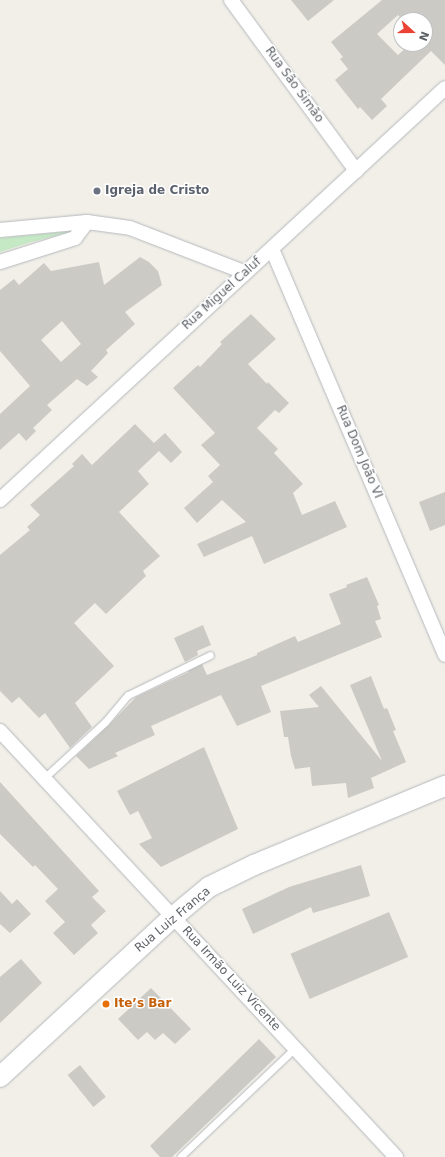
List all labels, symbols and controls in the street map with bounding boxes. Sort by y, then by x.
north arrow [393,12,433,52]
text: N [416,29,431,43]
street label: Rua São Simão [262,44,326,126]
place label: Igreja de Cristo [105,184,209,198]
marker: Igreja de Cristo [92,186,102,196]
street label: Rua Miguel Caluf [180,255,264,333]
street label: Rua Dom João VI [333,403,385,501]
street label: Rua Luiz França [132,884,214,956]
street label: Rua Irmão Luiz Vicente [179,924,283,1034]
place label: Ite’s Bar [114,997,171,1011]
marker: Ite’s Bar [101,999,111,1009]

